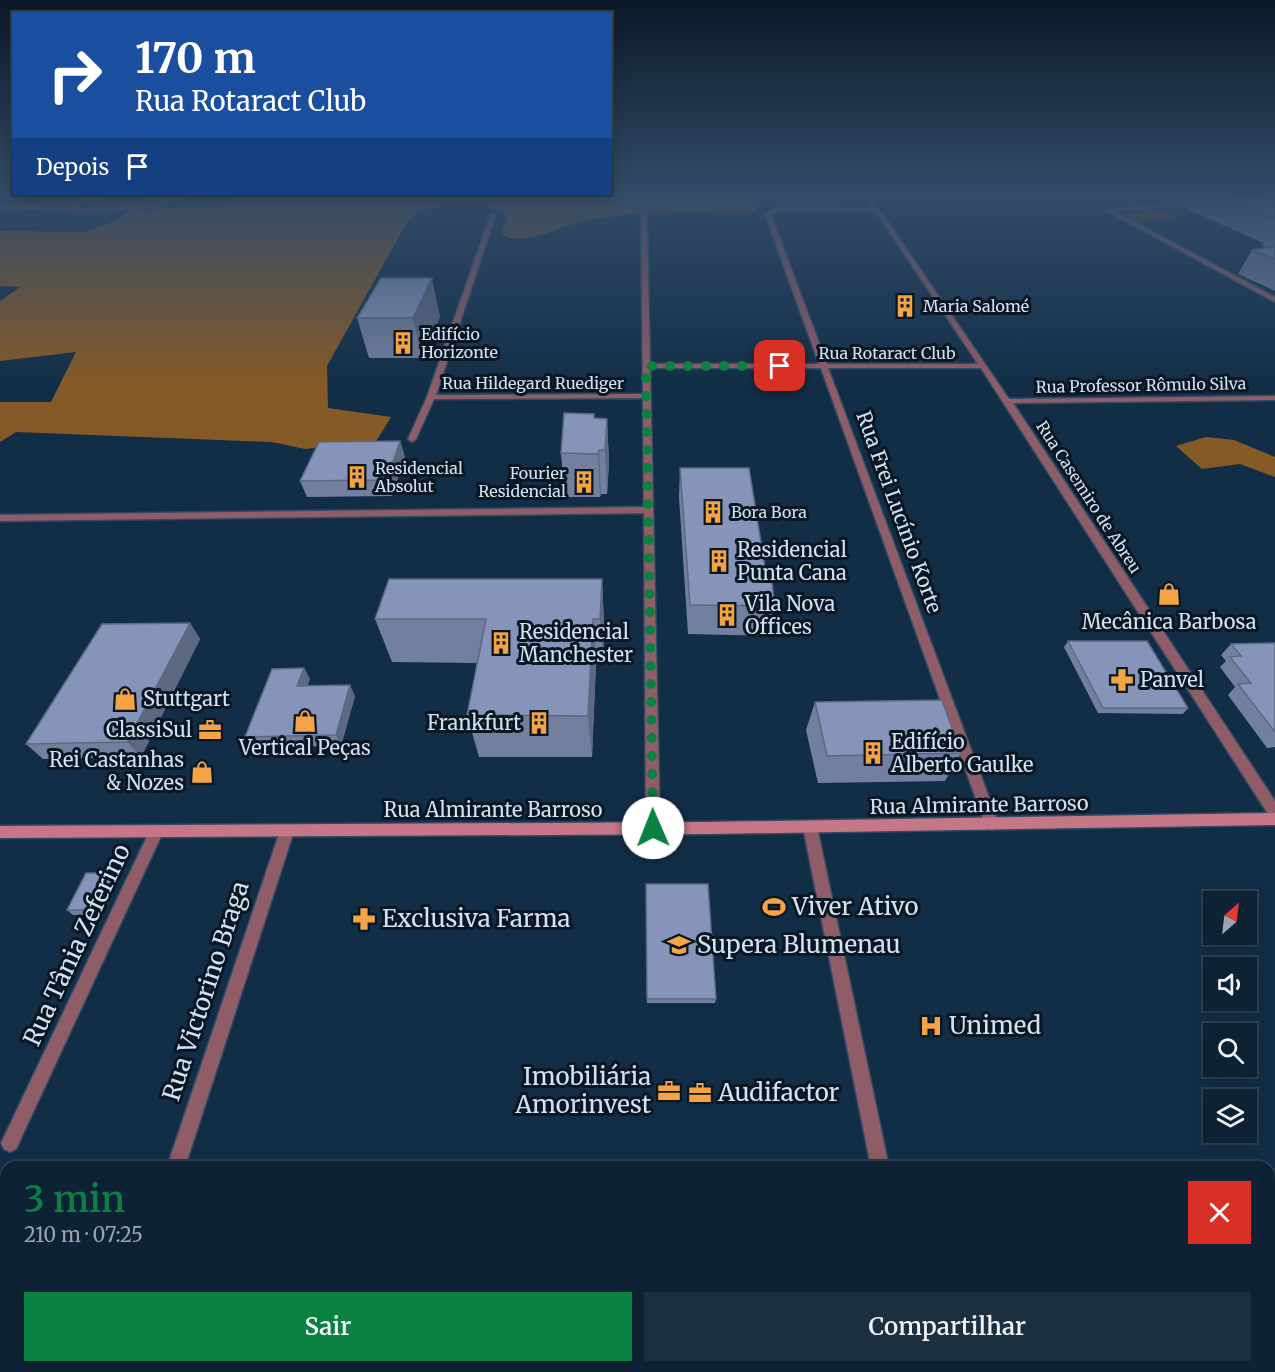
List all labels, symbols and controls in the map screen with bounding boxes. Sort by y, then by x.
text: 170 m [135,32,256,84]
icon: right [36,36,114,114]
text: Rua Rotaract Club [135,84,366,118]
icon: arrive [121,150,154,183]
text: Depois [36,153,109,181]
building icon: Maria Salomé [892,293,918,319]
place label: Maria Salomé [923,296,1029,316]
place label: Edifício Horizonte [421,324,498,362]
building icon: Edifício Horizonte [390,330,416,356]
pin [754,340,805,391]
street label: Rua Rotaract Club [819,343,956,363]
icon: arrive [763,349,796,382]
street label: Rua Hildegard Ruediger [442,373,624,393]
street label: Rua Professor Rômulo Silva [1036,373,1247,397]
street label: Rua Frei Lucínio Korte [851,407,948,616]
street label: Rua Casemiro de Abreu [1032,417,1146,577]
place label: Residencial Absolut [374,458,463,496]
place label: Fourier Residencial [478,463,566,501]
building icon: Residencial Absolut [344,464,370,490]
building icon: Fourier Residencial [571,469,597,495]
building icon: Bora Bora [700,499,726,525]
place label: Bora Bora [731,502,807,522]
place label: Residencial Punta Cana [737,537,847,585]
building icon: Residencial Punta Cana [706,548,732,574]
shop icon: Mecânica Barbosa [1156,581,1182,607]
place label: Vila Nova Offices [744,591,835,639]
building icon: Vila Nova Offices [714,602,740,628]
place label: Mecânica Barbosa [1082,609,1257,634]
place label: Residencial Manchester [519,619,633,667]
building icon: Residencial Manchester [488,630,514,656]
pharmacy icon: Panvel [1109,667,1135,693]
place label: Panvel [1140,667,1204,692]
shop icon: Stuttgart [112,686,138,712]
place label: Stuttgart [143,686,230,711]
shop icon: Vertical Peças [292,708,318,734]
place label: Frankfurt [427,710,521,735]
building icon: Frankfurt [526,710,552,736]
place label: ClassiSul [106,717,192,742]
office icon: ClassiSul [197,717,223,743]
place label: Edifício Alberto Gaulke [890,729,1033,777]
place label: Vertical Peças [238,735,371,760]
building icon: Edifício Alberto Gaulke [860,740,886,766]
place label: Rei Castanhas & Nozes [49,747,184,795]
shop icon: Rei Castanhas & Nozes [189,759,215,785]
street label: Rua Almirante Barroso [869,790,1089,819]
position arrow [621,796,685,860]
street label: Rua Almirante Barroso [384,797,603,822]
street label: Rua Tânia Zeferino [16,839,137,1051]
street label: Rua Victorino Braga [155,877,256,1105]
place label: Viver Ativo [791,891,918,922]
north arrow [1203,891,1257,945]
map controls [1203,891,1257,1143]
sports icon: Viver Ativo [761,894,787,920]
place label: Exclusiva Farma [382,903,571,934]
pharmacy icon: Exclusiva Farma [351,906,377,932]
place label: Supera Blumenau [697,929,901,960]
school or university icon: Supera Blumenau [666,932,692,958]
button: sound [1203,957,1257,1011]
place label: Unimed [949,1010,1041,1041]
hospital icon: Unimed [918,1013,944,1039]
button: search [1203,1023,1257,1077]
place label: Imobiliária Amorinvest [514,1061,652,1120]
place label: Audifactor [717,1077,840,1108]
office icon: Imobiliária Amorinvest [656,1078,682,1104]
office icon: Audifactor [687,1080,713,1106]
button: layers [1203,1089,1257,1143]
text: 3 min [24,1177,125,1222]
button: close [1188,1181,1251,1244]
text: 210 m · 07:25 [24,1222,143,1247]
button: Sair [24,1292,632,1361]
button: Compartilhar [644,1292,1251,1361]

